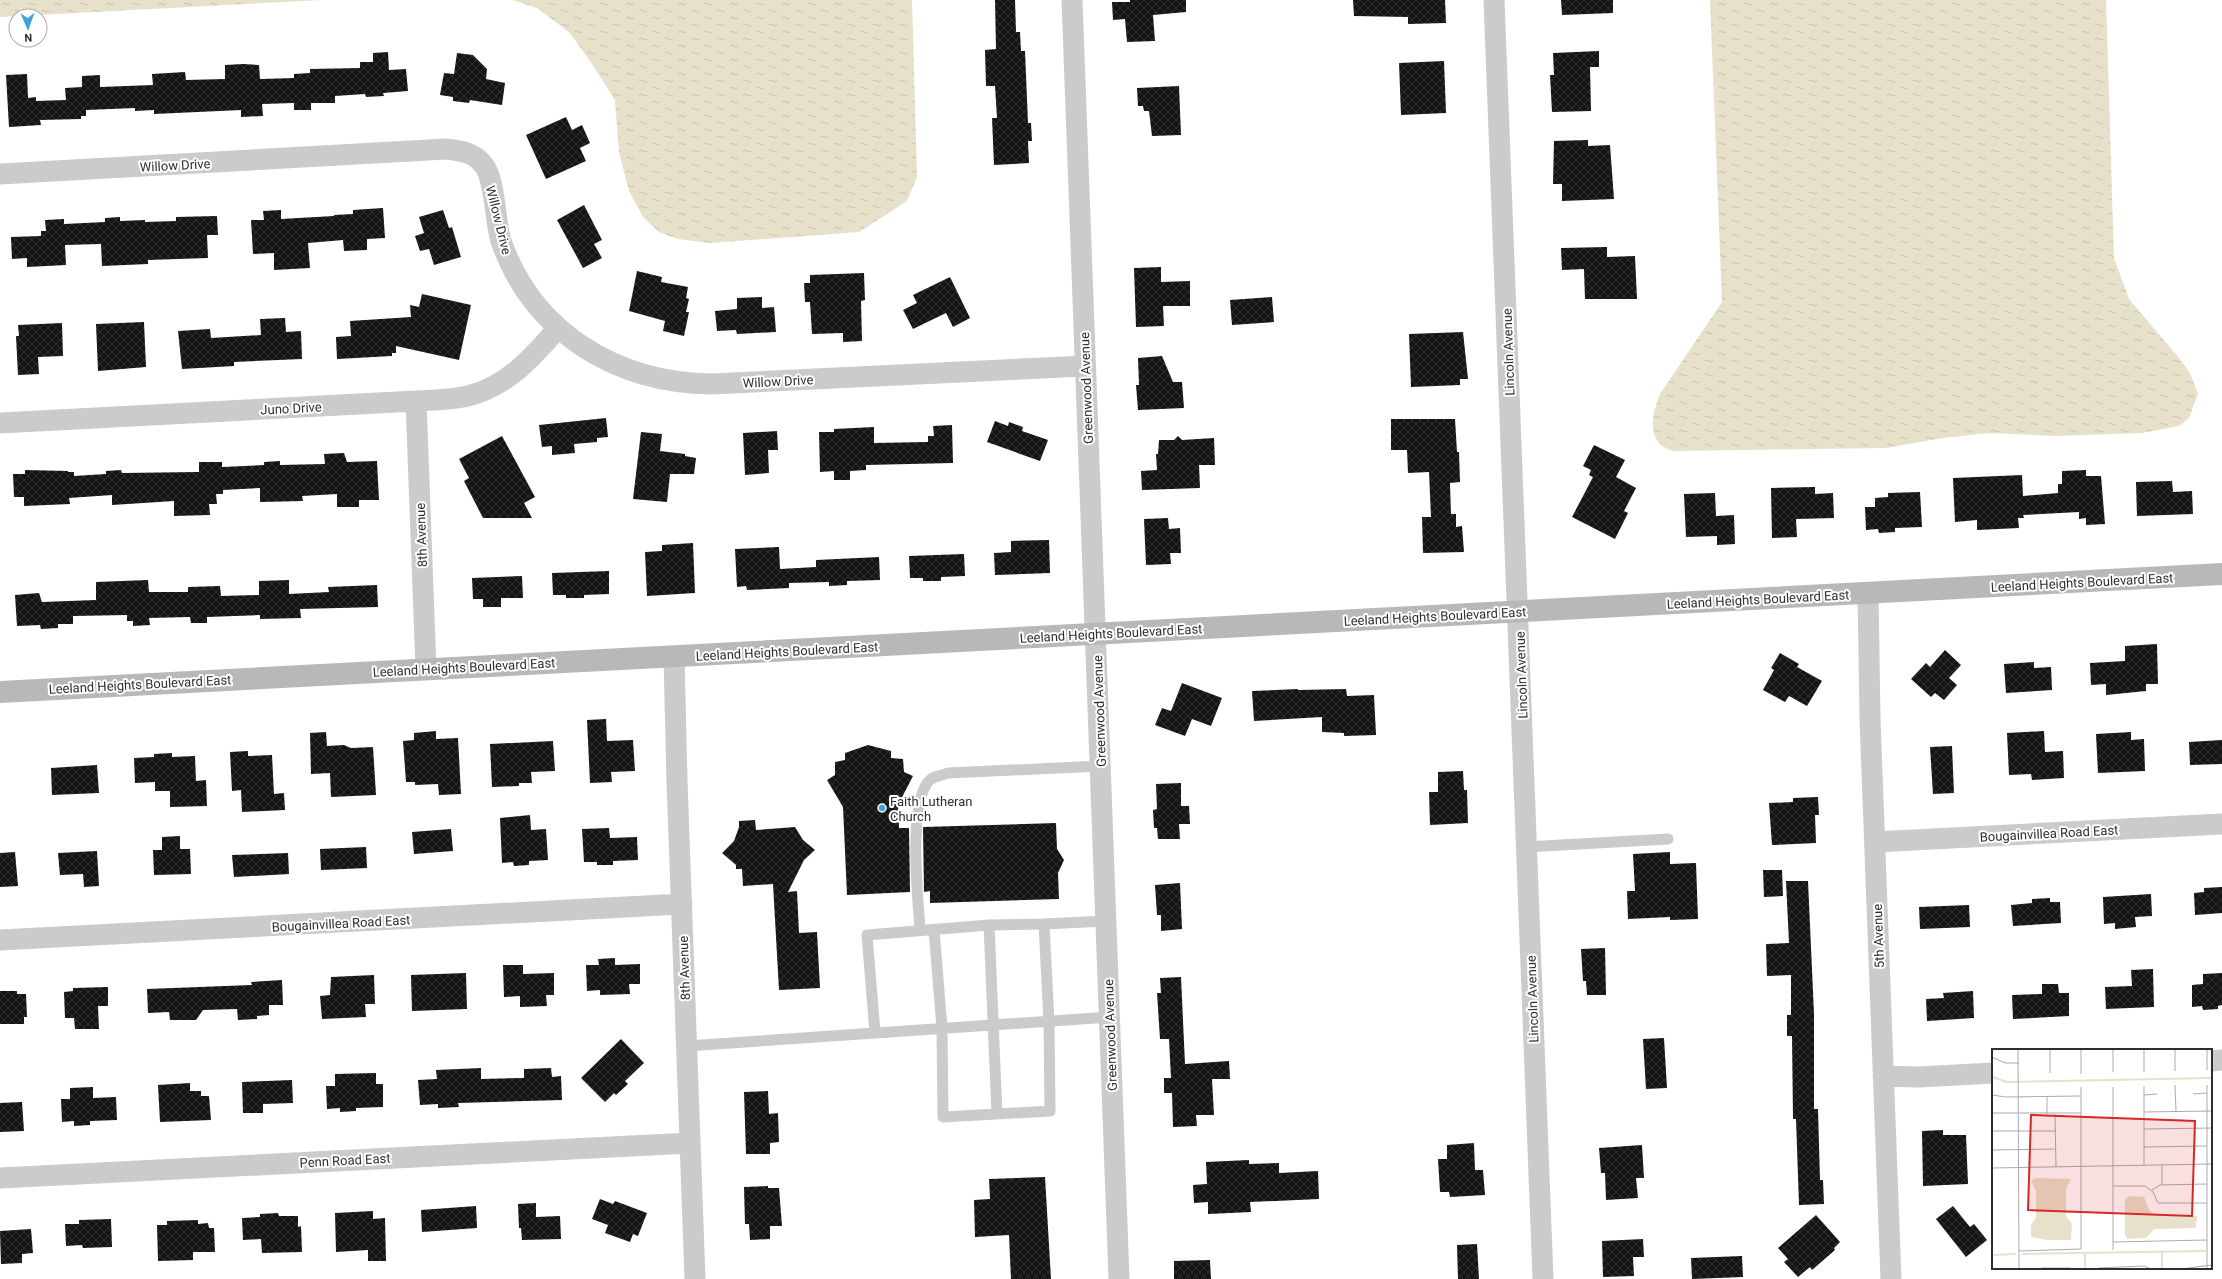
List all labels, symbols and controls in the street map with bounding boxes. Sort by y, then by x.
north arrow [8,8,48,48]
text: N [24,31,32,44]
street label: Willow Drive [139,156,211,175]
street label: Willow Drive [483,184,514,256]
street label: Lincoln Avenue [1499,308,1518,396]
street label: Greenwood Avenue [1077,332,1096,444]
street label: Willow Drive [742,372,814,391]
street label: Juno Drive [260,399,322,418]
street label: 8th Avenue [413,502,430,567]
street label: Leeland Heights Boulevard East [1990,570,2174,595]
street label: Leeland Heights Boulevard East [1666,587,1850,612]
street label: Leeland Heights Boulevard East [1343,604,1527,629]
street label: Leeland Heights Boulevard East [1019,621,1203,646]
street label: Lincoln Avenue [1512,631,1531,719]
street label: Leeland Heights Boulevard East [695,639,879,664]
street label: Leeland Heights Boulevard East [372,655,556,680]
street label: Greenwood Avenue [1090,655,1109,767]
street label: Leeland Heights Boulevard East [48,672,232,697]
place label: Faith Lutheran Church [890,794,972,824]
marker: Faith Lutheran Church [877,803,887,813]
street label: Bougainvillea Road East [1979,822,2119,845]
street label: 5th Avenue [1870,903,1887,968]
street label: Bougainvillea Road East [271,912,411,935]
street label: 8th Avenue [676,935,693,1000]
street label: Lincoln Avenue [1523,955,1542,1043]
street label: Greenwood Avenue [1101,979,1120,1091]
inset map [1992,1049,2212,1269]
street label: Penn Road East [299,1151,391,1170]

